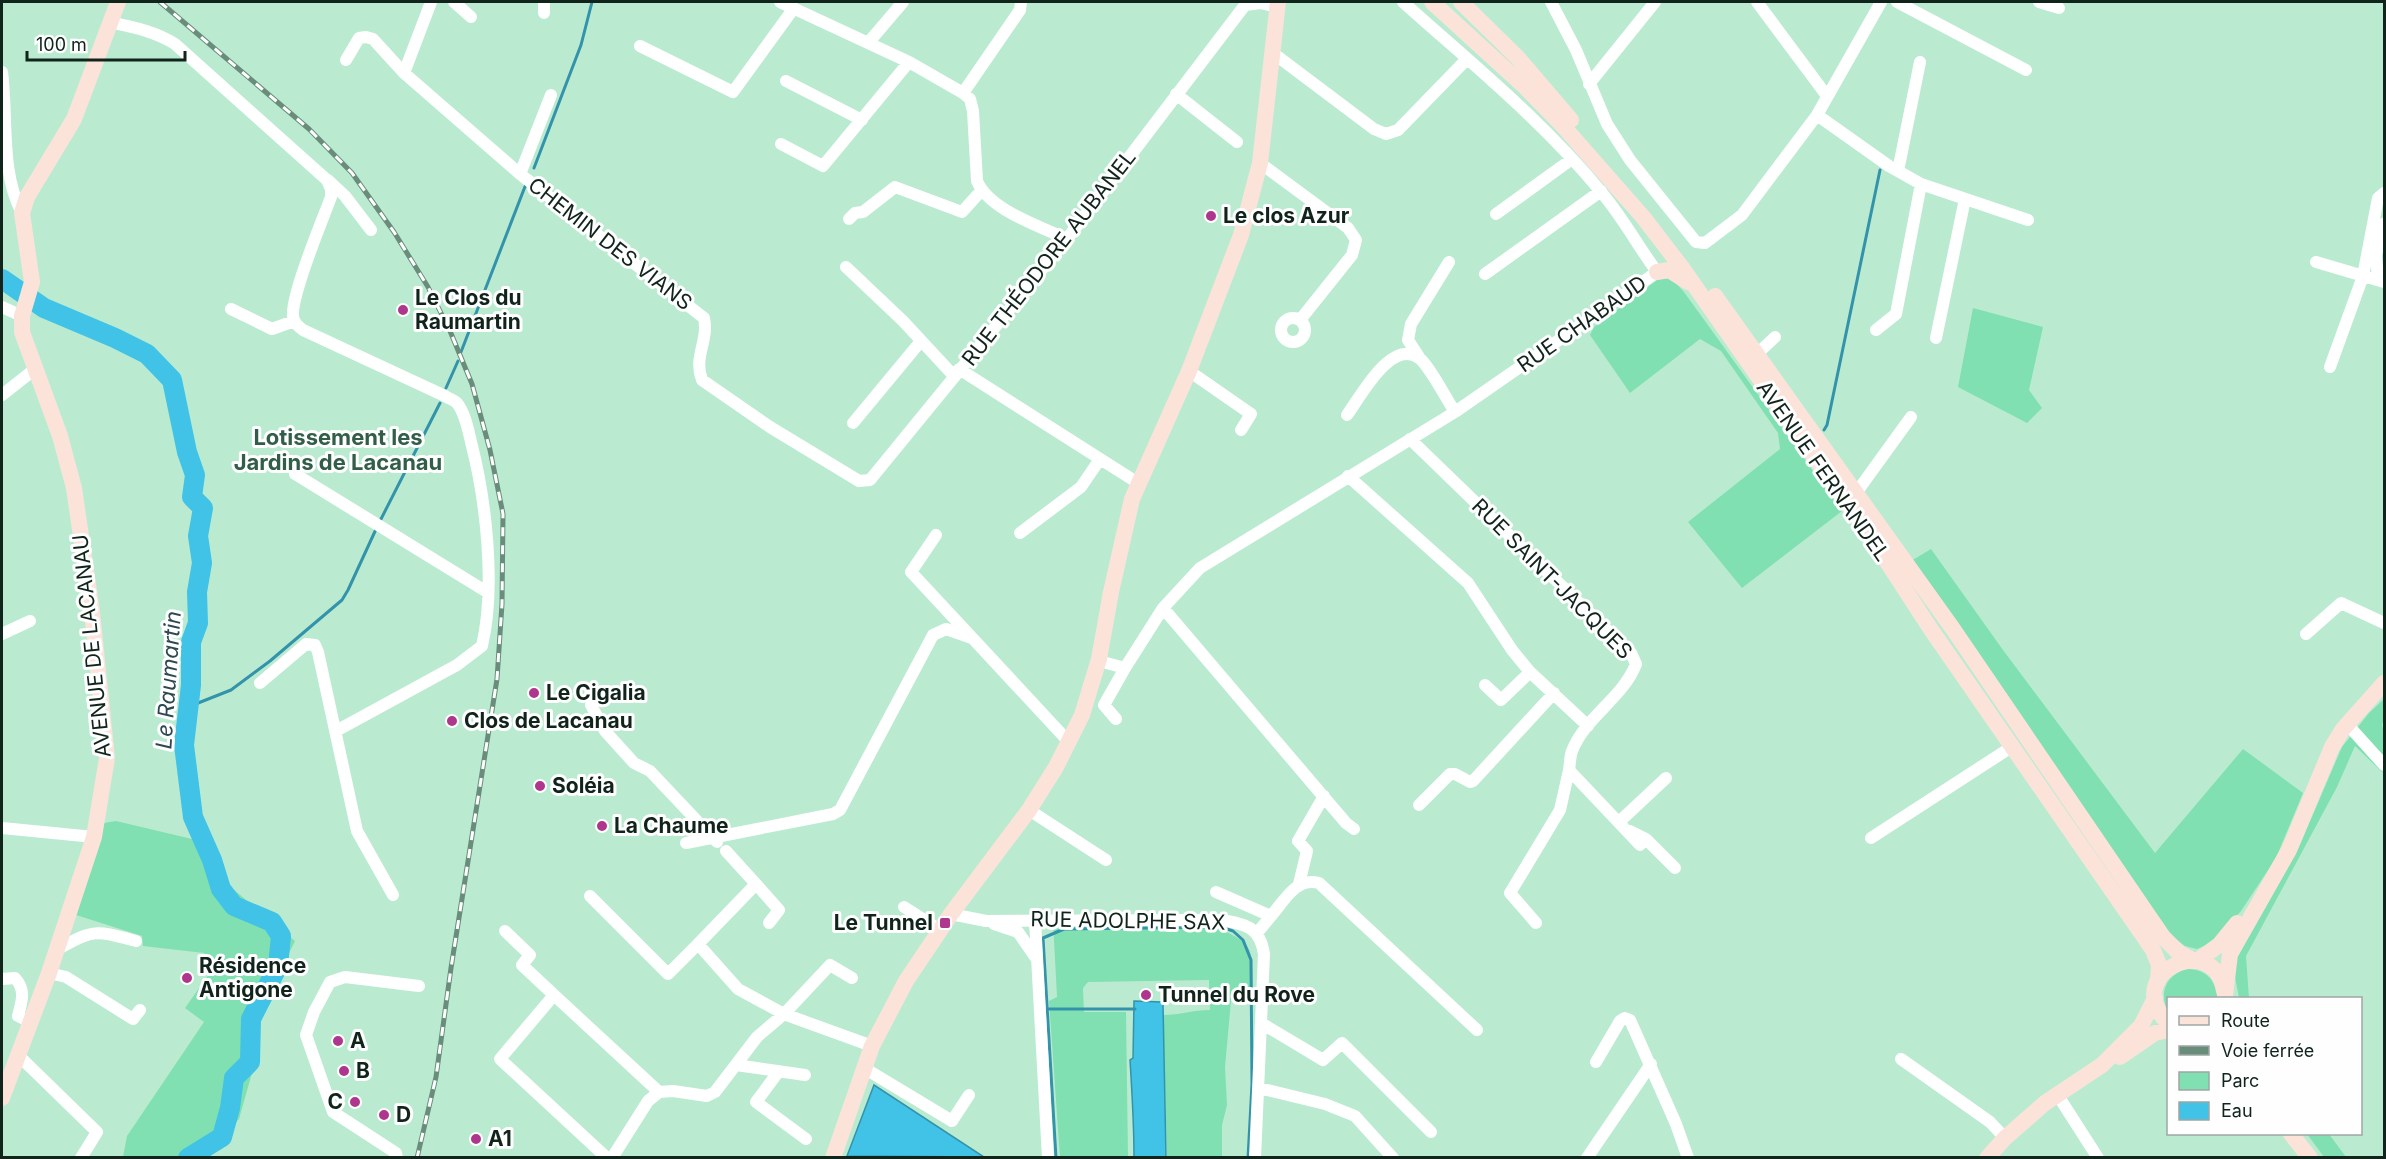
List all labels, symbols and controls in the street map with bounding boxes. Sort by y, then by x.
scale bar [27,24,184,62]
text: 100 m [36,34,87,55]
street label: RUE THÉODORE AUBANEL [956,144,1141,371]
street label: CHEMIN DES VIANS [523,172,697,315]
place label: Le clos Azur [1223,203,1350,228]
marker: Le clos Azur [1204,209,1218,223]
street label: RUE CHABAUD [1512,270,1651,377]
place label: Le Clos du Raumartin [415,285,522,334]
marker: Le Clos du Raumartin [396,303,410,317]
street label: AVENUE FERNANDEL [1752,376,1895,566]
district label: Lotissement les Jardins de Lacanau [234,424,442,475]
street label: RUE SAINT-JACQUES [1467,493,1638,664]
street label: AVENUE DE LACANAU [67,533,116,759]
water label: Le Raumartin [150,610,186,750]
place label: Le Cigalia [546,680,646,705]
marker: Le Cigalia [527,686,541,700]
place label: Clos de Lacanau [464,708,633,733]
marker: Clos de Lacanau [445,714,459,728]
place label: Soléia [552,773,615,798]
marker: Soléia [533,779,547,793]
place label: La Chaume [614,813,729,838]
marker: La Chaume [595,819,609,833]
street label: RUE ADOLPHE SAX [1030,906,1226,935]
place label: Le Tunnel [834,910,933,935]
marker: Le Tunnel [938,916,952,930]
place label: Résidence Antigone [199,953,306,1002]
marker: Résidence Antigone [180,971,194,985]
place label: Tunnel du Rove [1158,982,1315,1007]
marker: Tunnel du Rove [1139,988,1153,1002]
legend [2167,997,2362,1135]
text: Route [2221,1010,2270,1031]
place label: A [350,1028,366,1053]
marker: A [331,1034,345,1048]
text: Voie ferrée [2221,1040,2314,1061]
place label: B [356,1058,370,1083]
marker: B [337,1064,351,1078]
text: Parc [2221,1070,2259,1091]
place label: C [327,1089,343,1114]
marker: C [348,1095,362,1109]
text: Eau [2221,1100,2253,1121]
place label: D [396,1102,411,1127]
marker: D [377,1108,391,1122]
place label: A1 [488,1126,512,1151]
marker: A1 [469,1132,483,1146]

